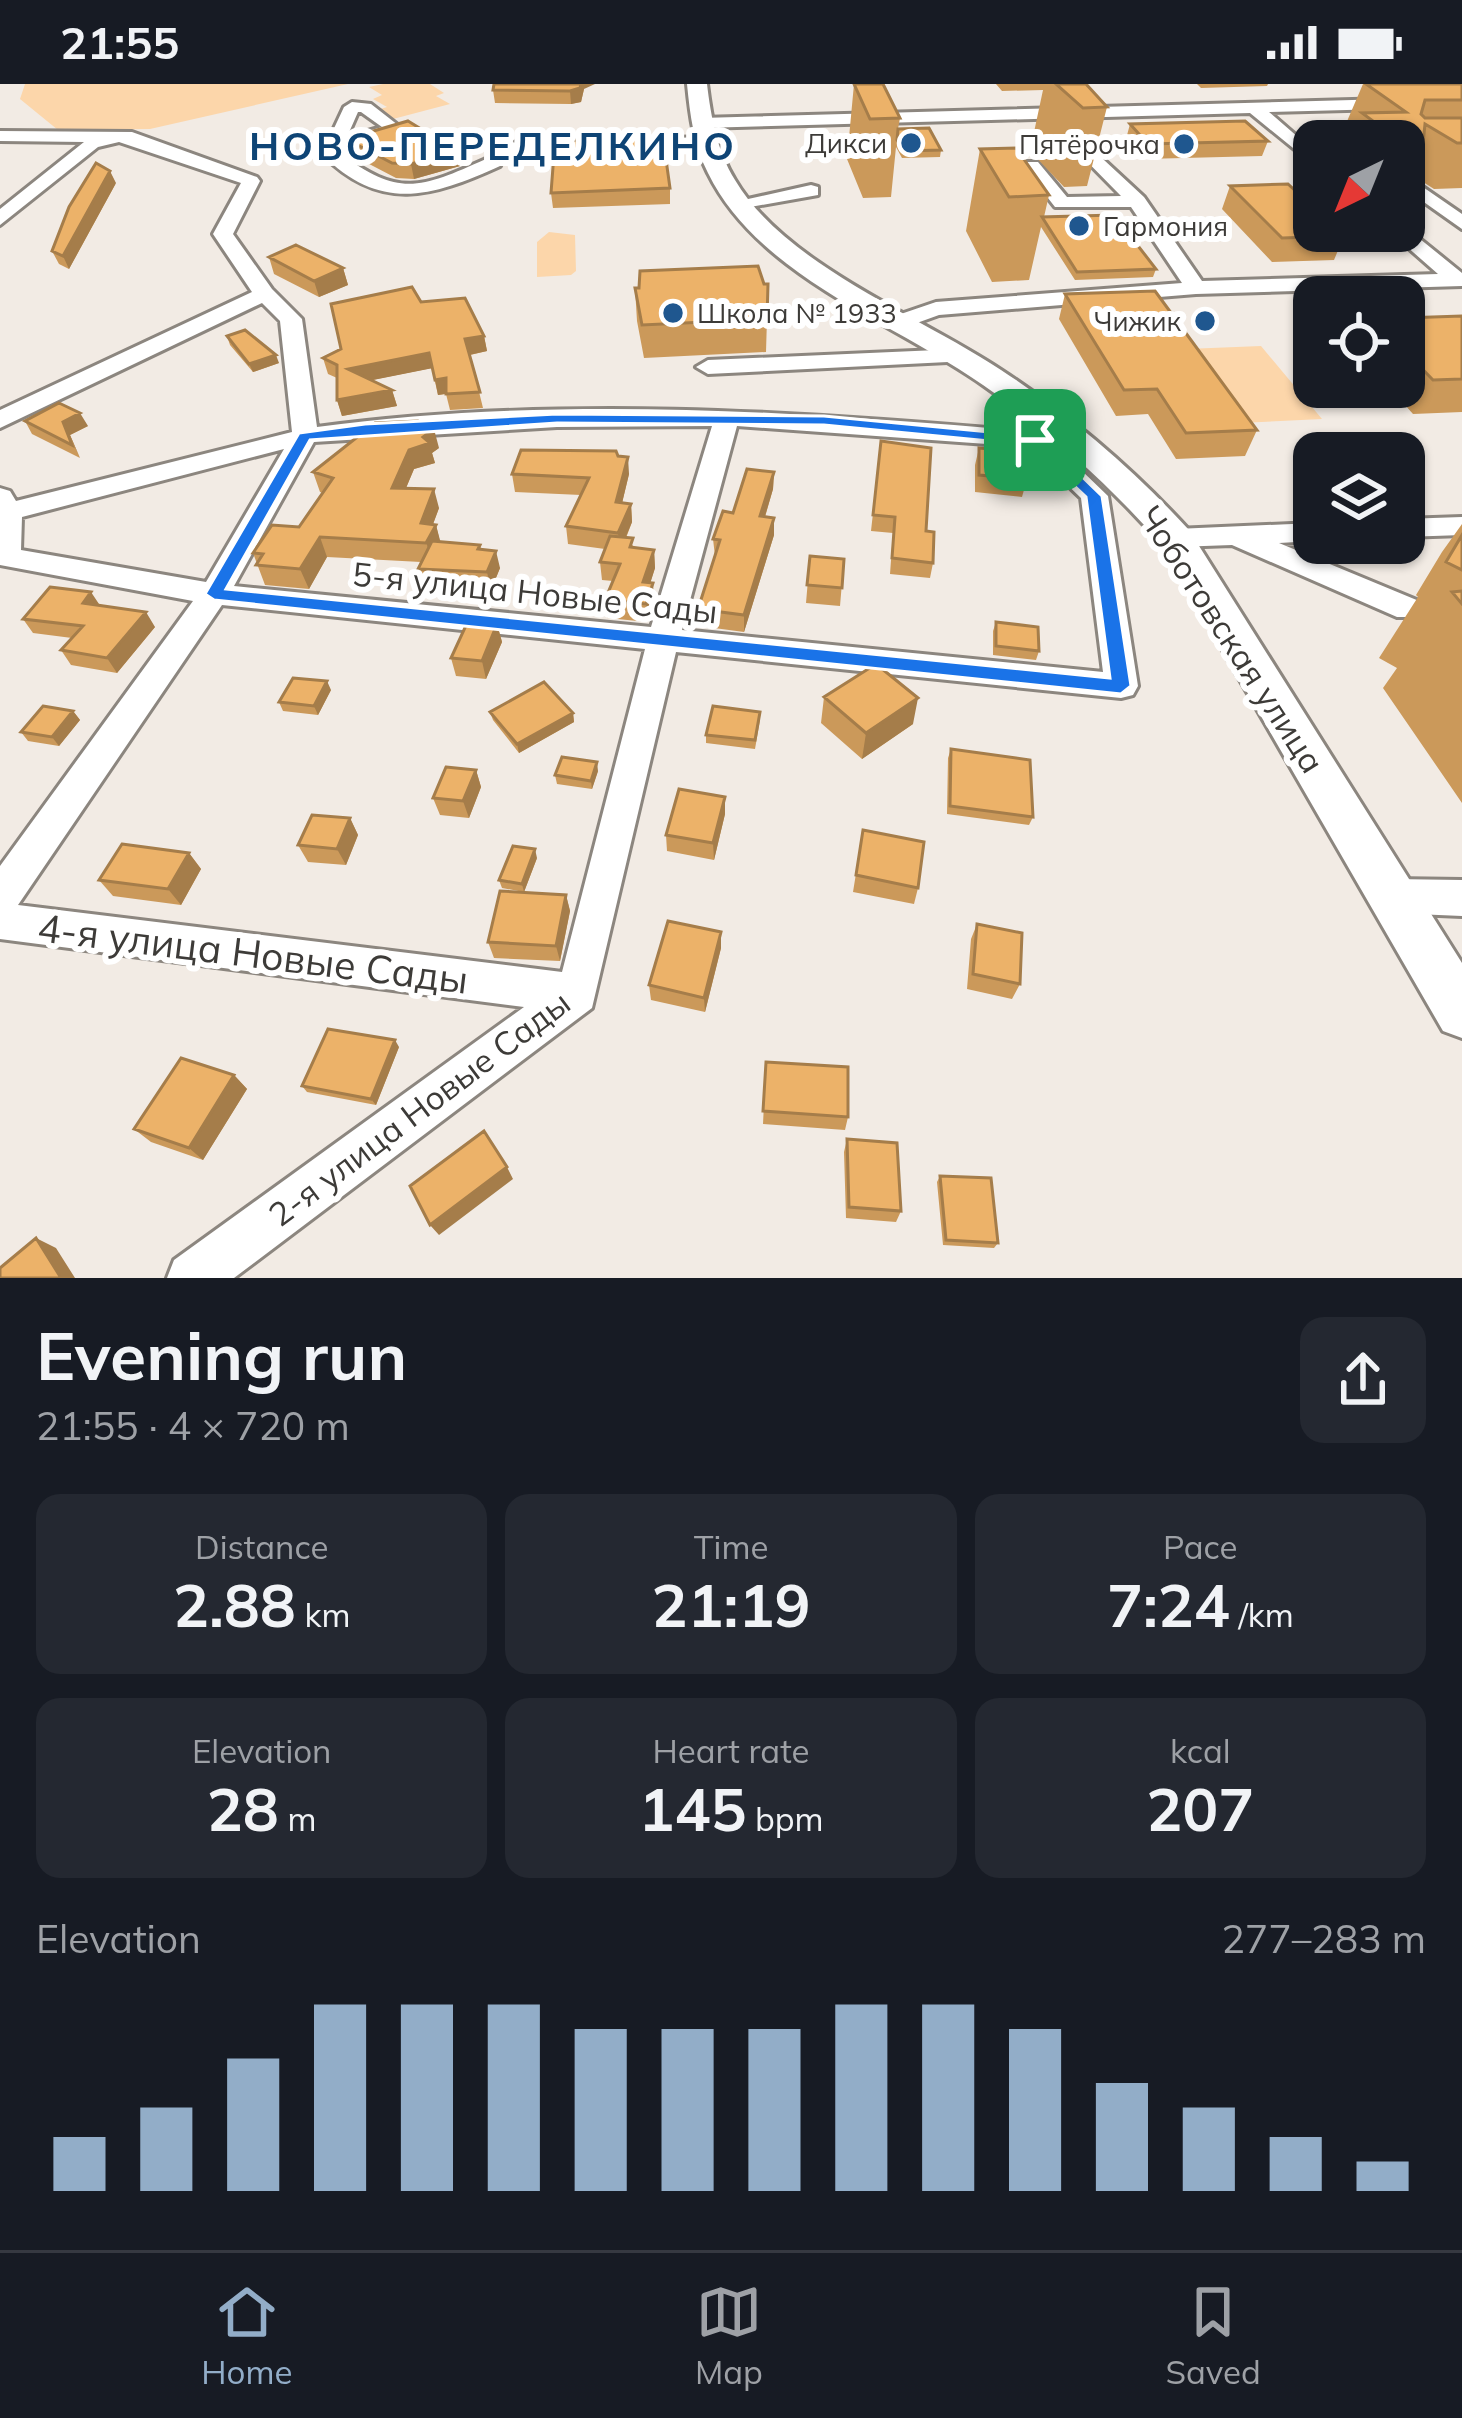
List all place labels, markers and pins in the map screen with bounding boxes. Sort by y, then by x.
place label: Дикси [805,126,887,160]
place label: Пятёрочка [1019,127,1160,161]
marker: Дикси [898,130,924,156]
marker: Пятёрочка [1171,131,1197,157]
place label: Гармония [1103,209,1228,243]
marker: Гармония [1066,213,1092,239]
place label: Школа № 1933 [697,296,897,330]
marker: Школа № 1933 [660,300,686,326]
place label: Чижик [1094,304,1181,338]
marker: Чижик [1192,308,1218,334]
pin [984,389,1086,491]

